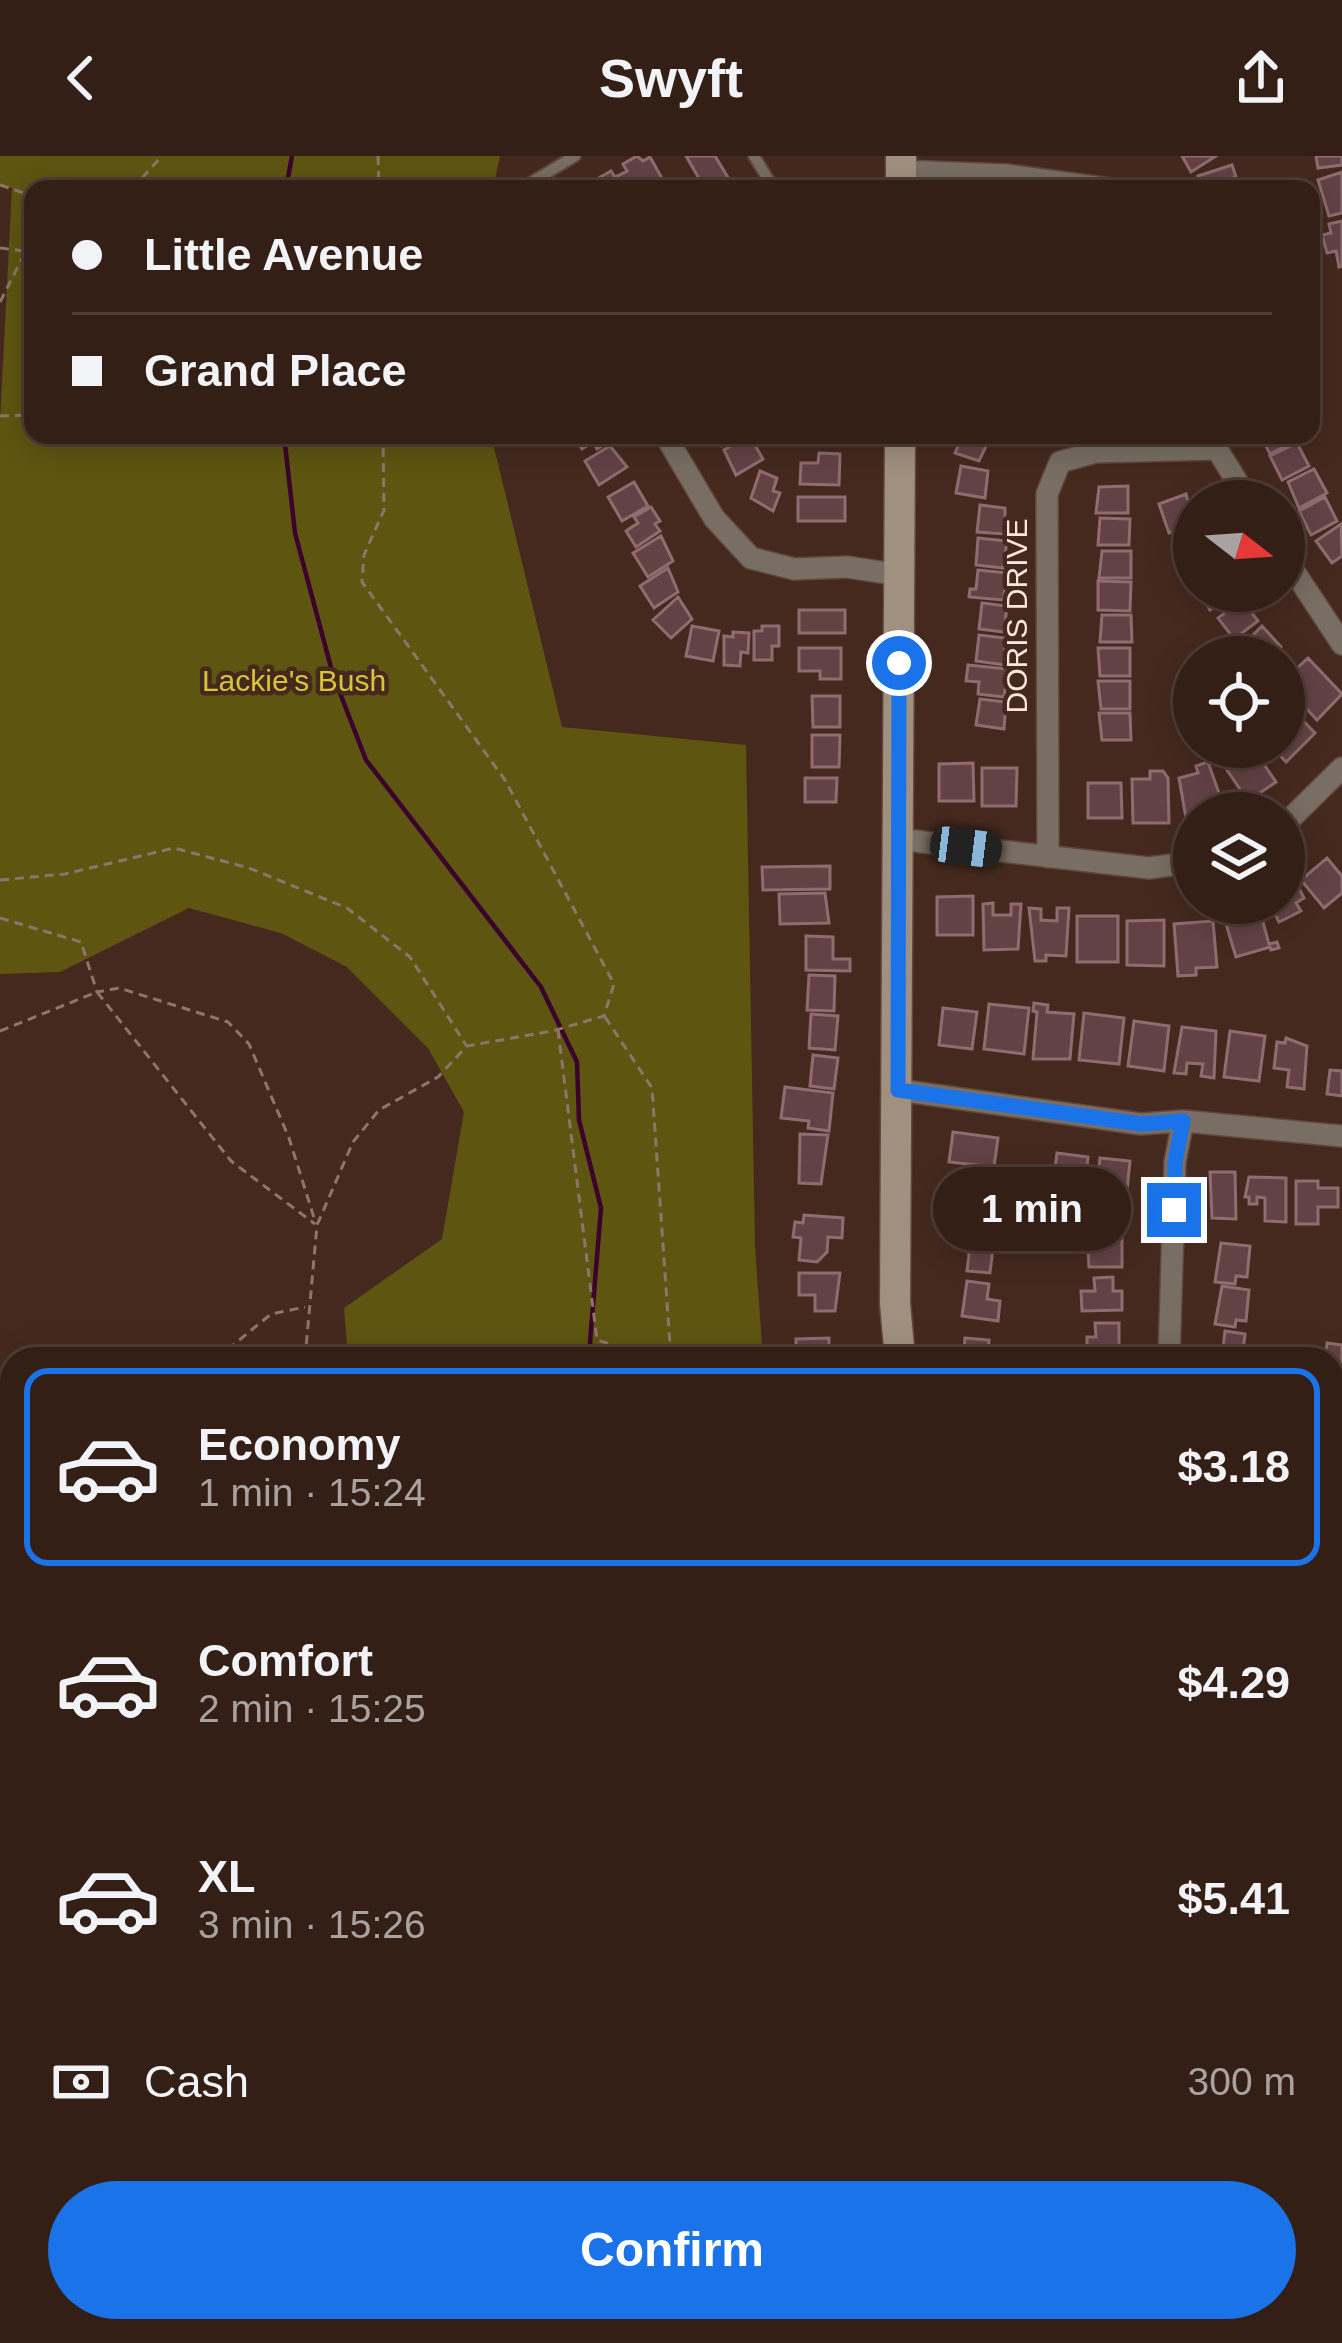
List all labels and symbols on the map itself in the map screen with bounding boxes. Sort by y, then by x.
north arrow [1173,480,1305,612]
street label: DORIS DRIVE [1000,518,1033,714]
route start [872,636,926,690]
park label: Lackie's Bush [202,664,386,697]
car [928,825,1004,869]
callout: 1 min [934,1168,1132,1252]
route end [1147,1183,1201,1237]

